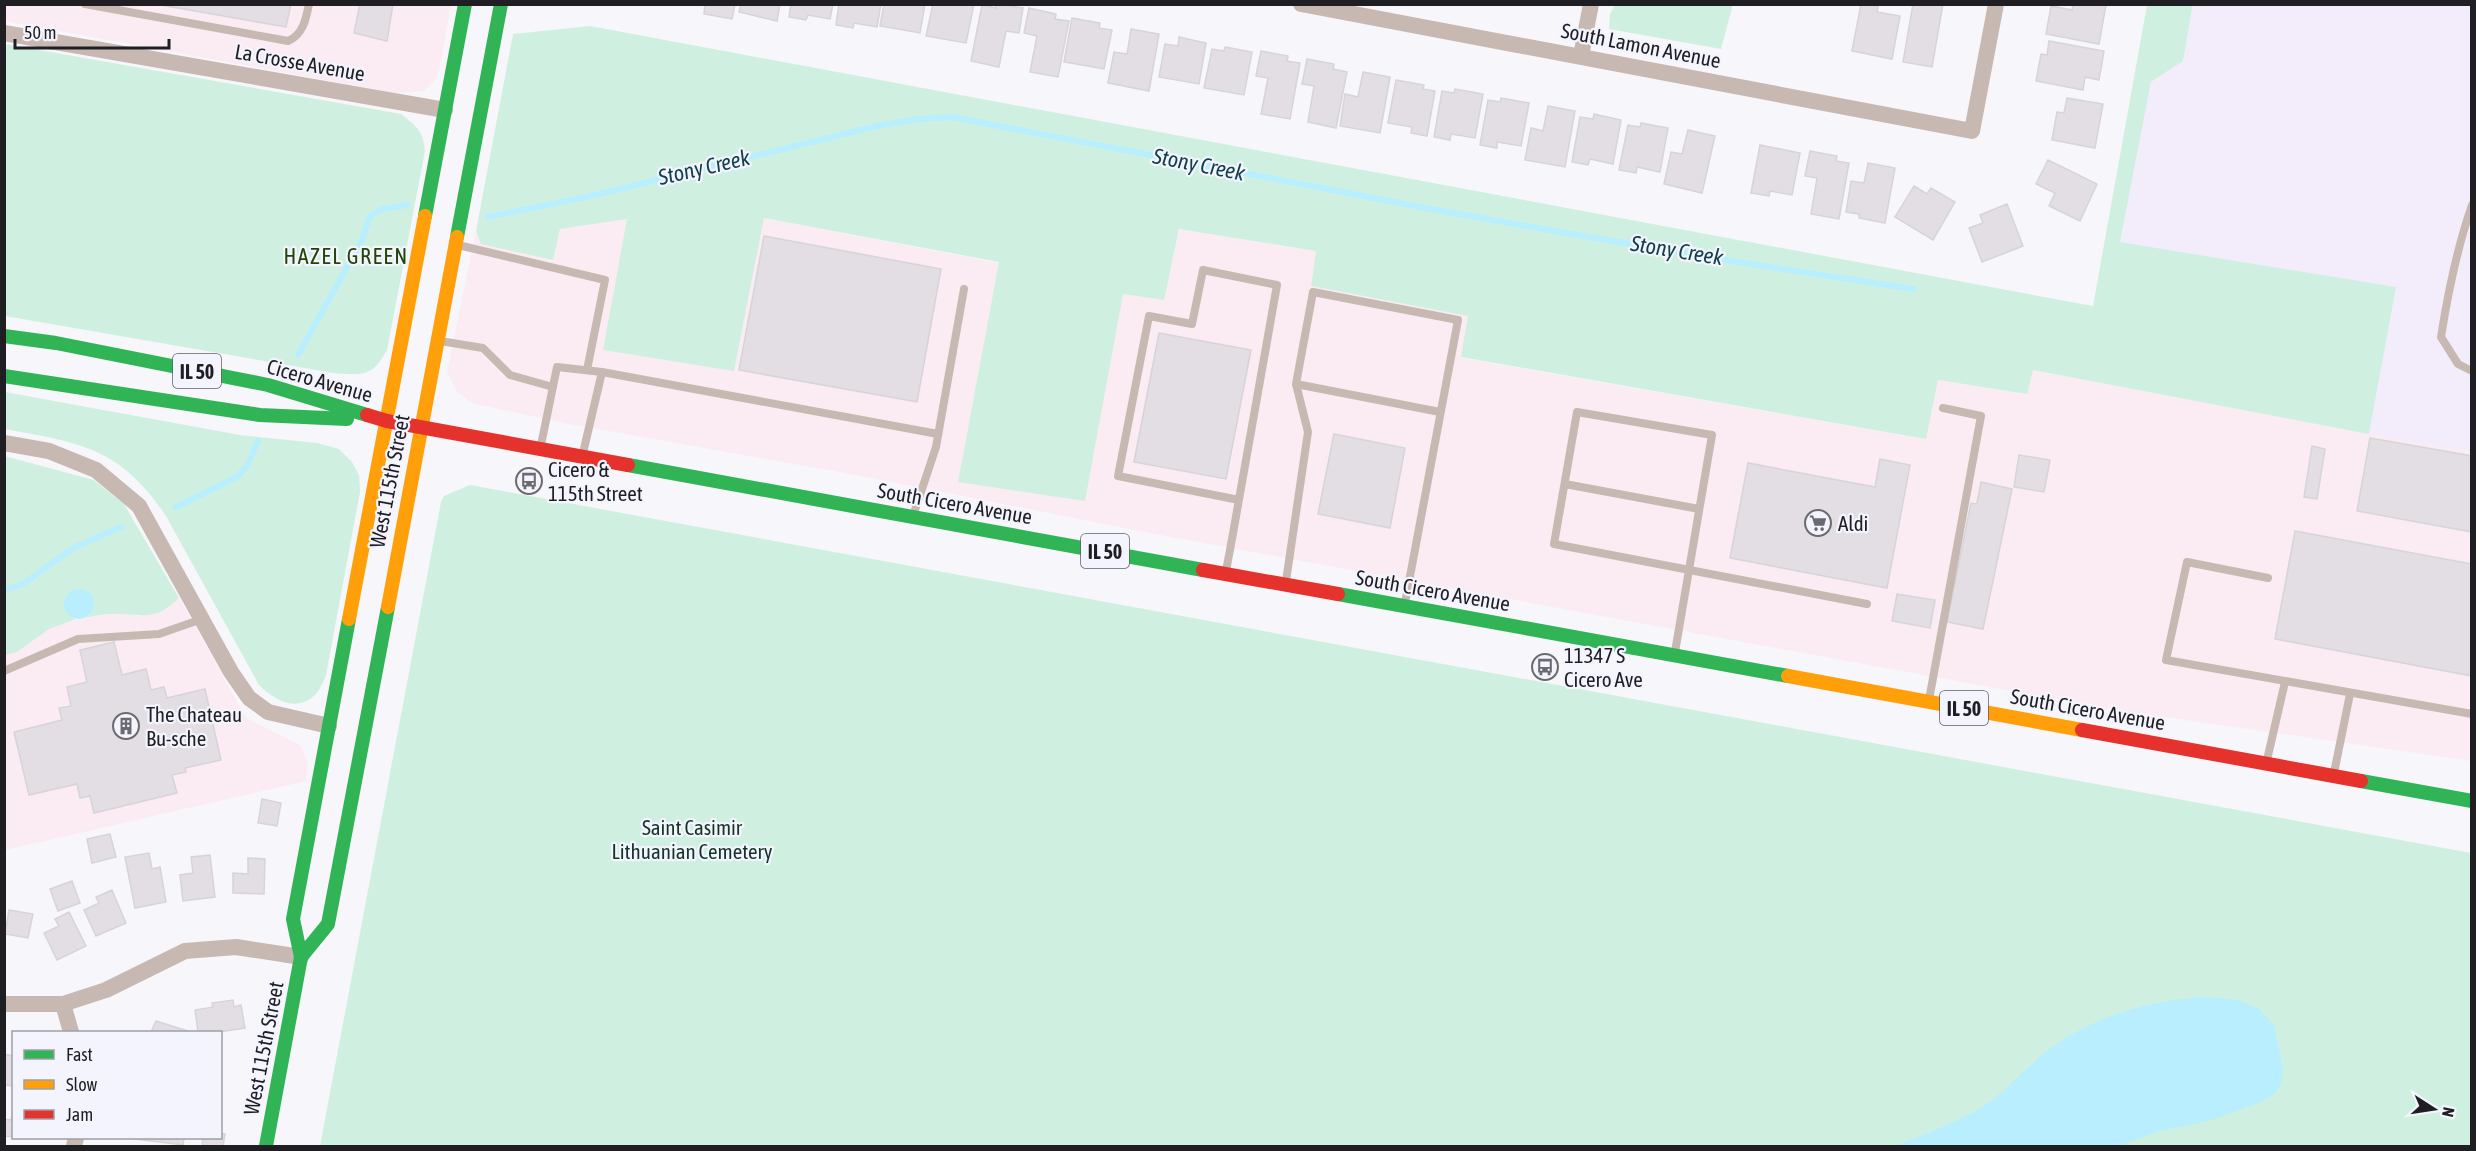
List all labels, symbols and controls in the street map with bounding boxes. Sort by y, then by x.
scale bar [15,12,170,50]
street label: South Lamon Avenue [1559,18,1723,72]
text: 50 m [24,22,56,43]
street label: La Crosse Avenue [233,39,367,85]
water label: Stony Creek [1150,142,1248,186]
water label: Stony Creek [655,144,753,190]
water label: Stony Creek [1628,230,1725,270]
district label: HAZEL GREEN [283,243,409,269]
street label: Cicero Avenue [264,353,376,407]
road number: IL 50 [173,354,221,388]
street label: West 115th Street [364,412,414,550]
place label: Cicero & 115th Street [548,457,643,505]
bus stop icon: Cicero & 115th Street [514,466,544,496]
street label: South Cicero Avenue [876,478,1034,528]
supermarket icon: Aldi [1803,508,1833,538]
place label: Aldi [1838,511,1868,535]
road number: IL 50 [1081,534,1129,568]
street label: South Cicero Avenue [1354,565,1512,615]
place label: 11347 S Cicero Ave [1564,643,1643,691]
bus stop icon: 11347 S Cicero Ave [1530,652,1560,682]
street label: South Cicero Avenue [2009,684,2167,734]
road number: IL 50 [1940,691,1988,725]
place label: The Chateau Bu-sche [146,702,242,750]
building icon: The Chateau Bu-sche [111,711,141,741]
park label: Saint Casimir Lithuanian Cemetery [612,815,773,863]
street label: West 115th Street [238,979,288,1117]
legend [12,1031,222,1139]
text: Fast [66,1044,93,1065]
text: Slow [66,1074,97,1095]
north arrow [2404,1079,2464,1139]
text: Jam [66,1104,93,1125]
text: N [2439,1106,2458,1119]

